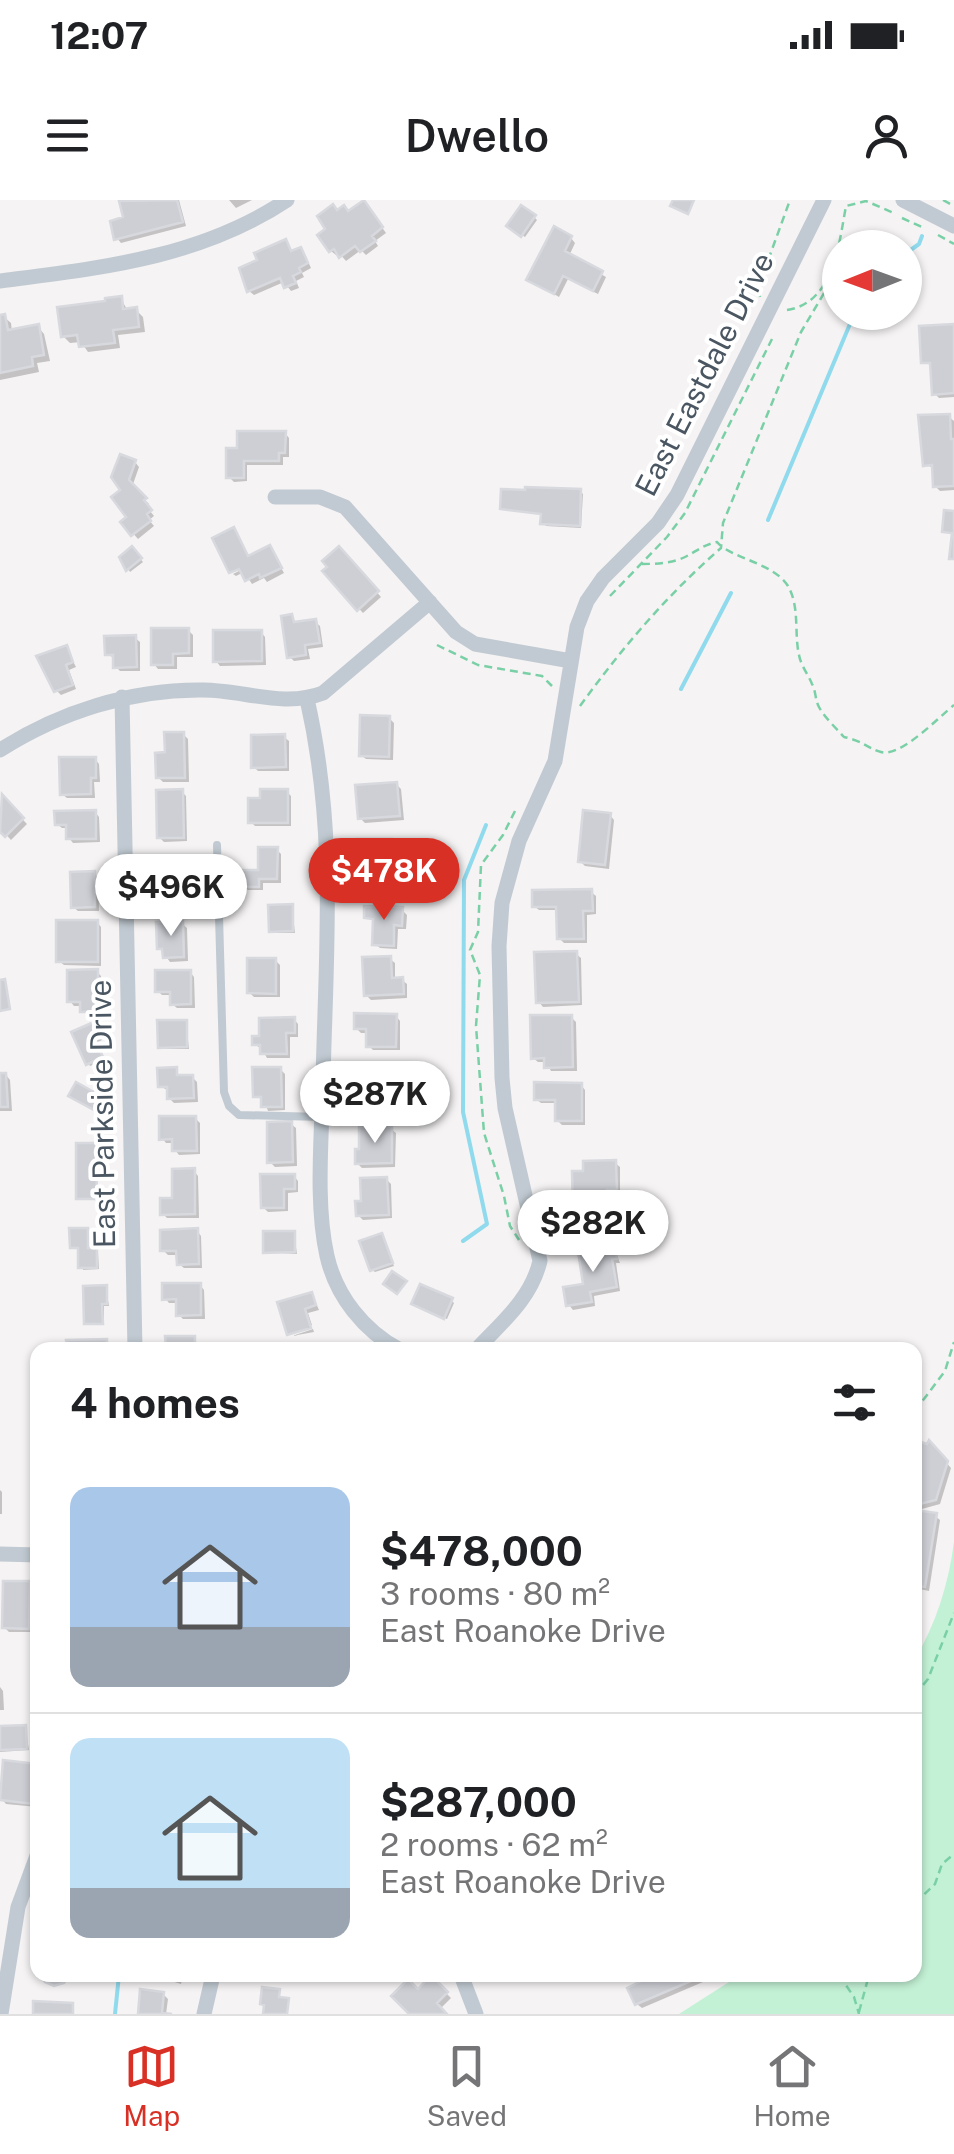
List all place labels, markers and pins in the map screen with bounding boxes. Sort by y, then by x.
pin: $478K [314,838,454,923]
pin: $496K [101,854,241,939]
pin: $287K [305,1061,445,1146]
pin: $282K [523,1190,663,1275]

